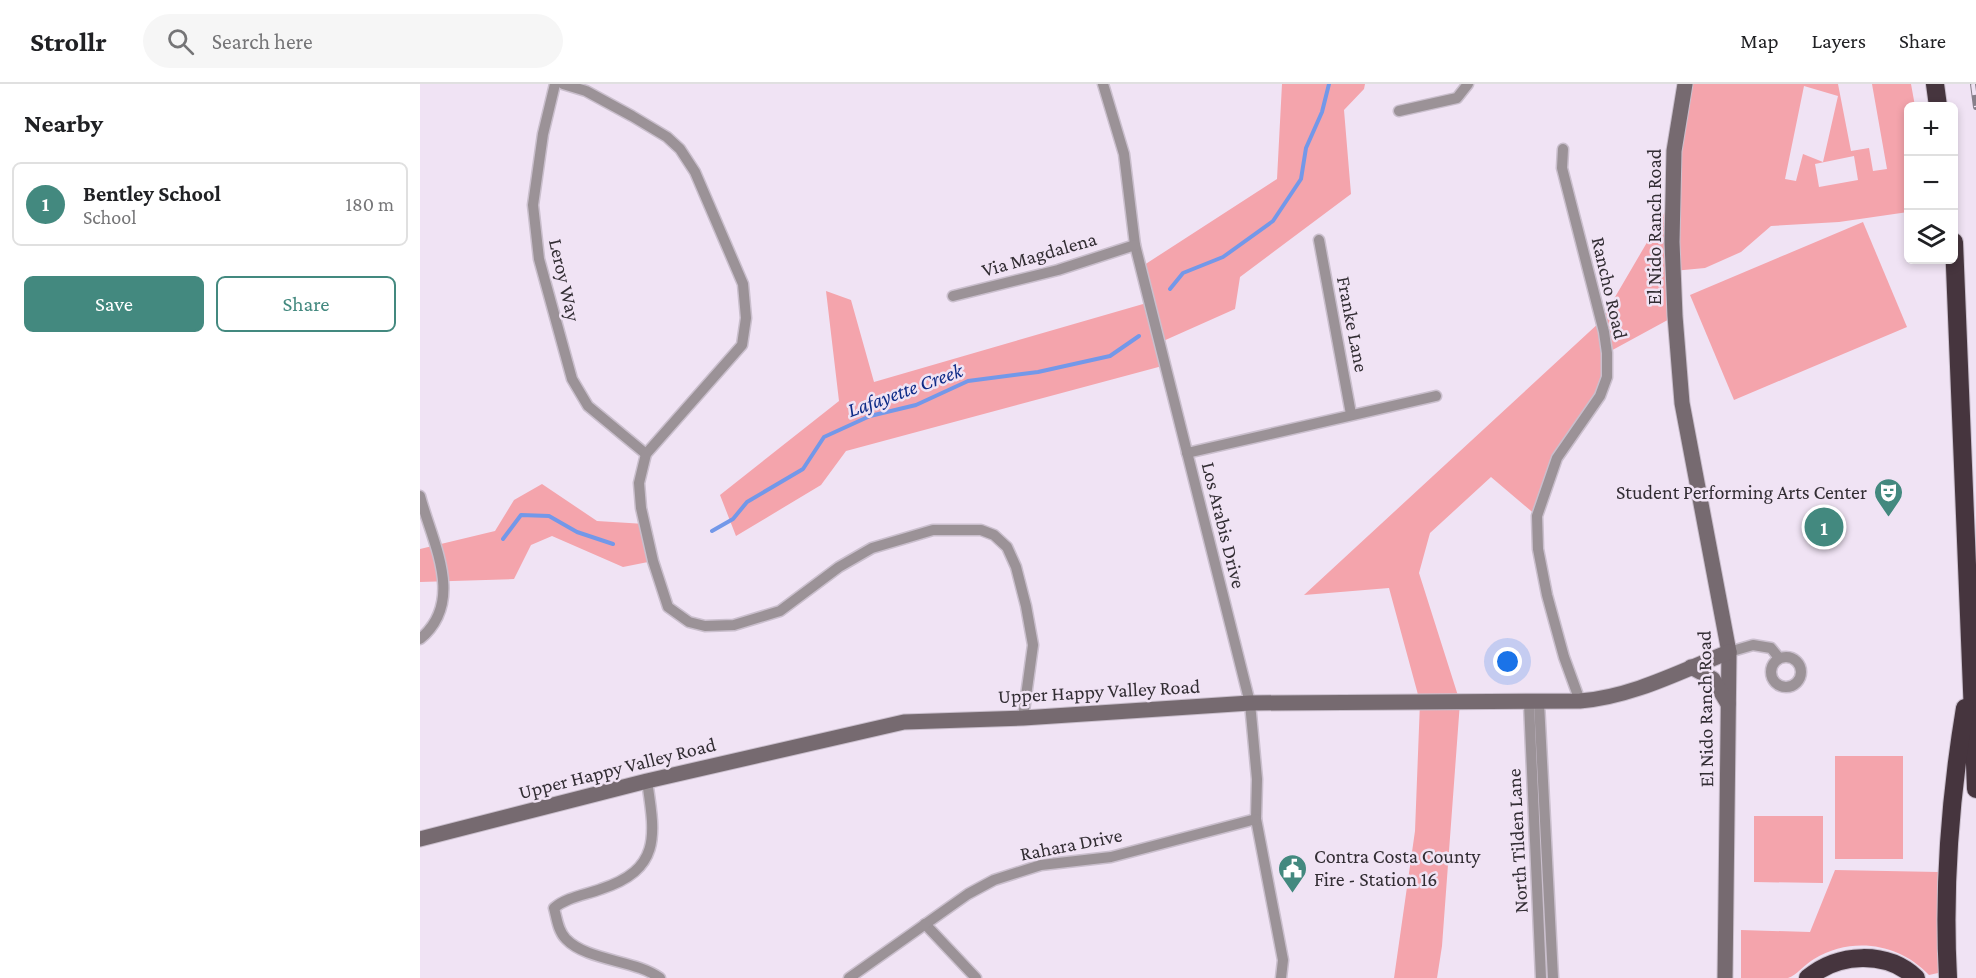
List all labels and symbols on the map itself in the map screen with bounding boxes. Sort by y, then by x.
street label: El Nido Ranch Road [1643,148,1665,305]
street label: Via Magdalena [979,227,1099,282]
street label: Rancho Road [1588,235,1633,342]
street label: Leroy Way [544,237,585,324]
street label: Franke Lane [1333,274,1373,374]
water label: Lafayette Creek [844,358,967,422]
street label: Los Arabis Drive [1198,460,1250,591]
theatre icon: Student Performing Arts Center [1872,476,1904,518]
place label: Student Performing Arts Center [1616,481,1867,504]
pin: 1 [1804,504,1844,550]
street label: El Nido Ranch Road [1693,630,1717,788]
your location [1493,647,1522,676]
street label: Upper Happy Valley Road [997,675,1201,708]
street label: Upper Happy Valley Road [516,733,719,804]
street label: North Tilden Lane [1502,768,1532,914]
street label: Rahara Drive [1018,823,1124,865]
place label: Contra Costa County Fire - Station 16 [1314,845,1481,890]
public building icon: Contra Costa County Fire - Station 16 [1277,852,1309,894]

